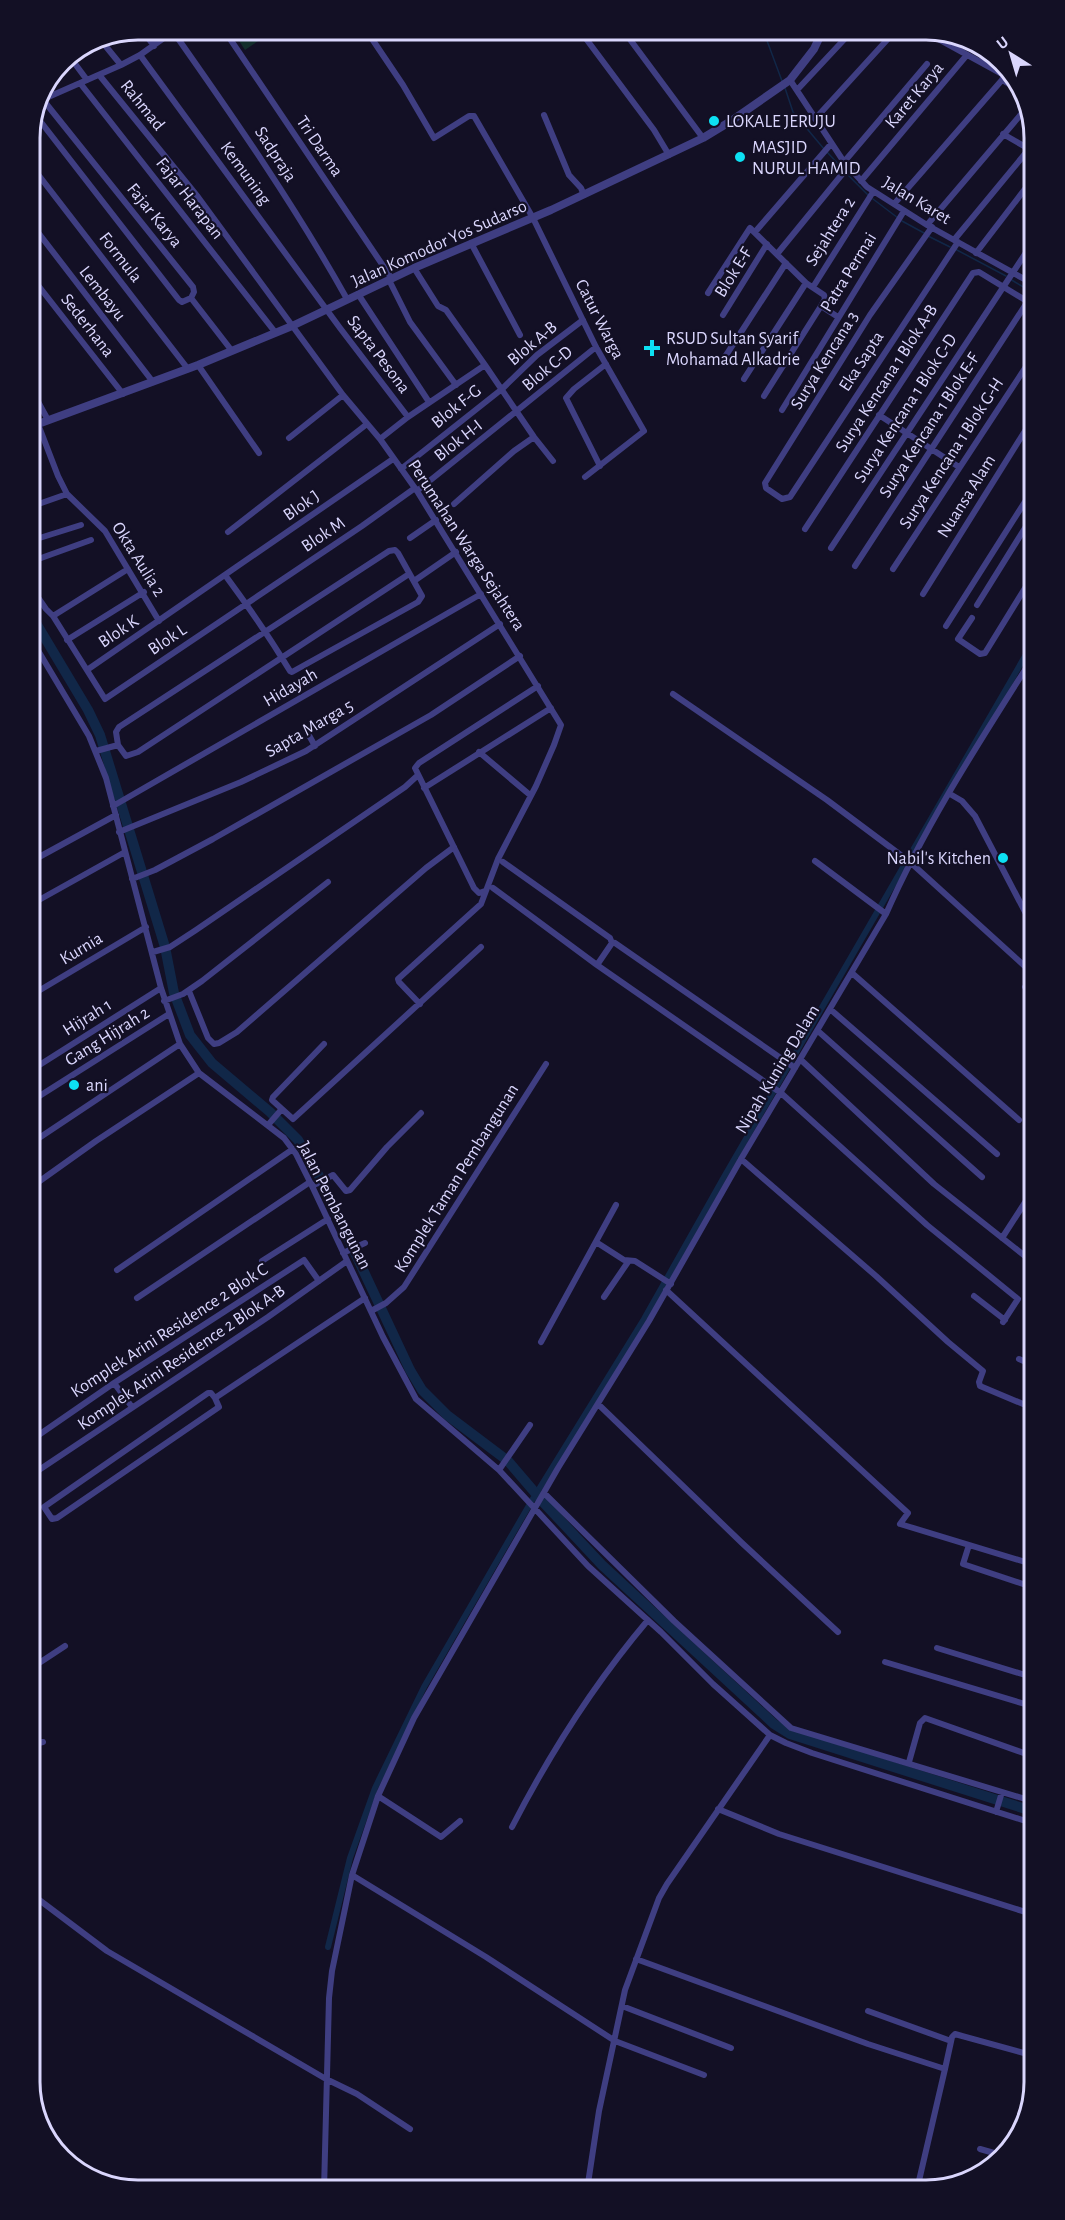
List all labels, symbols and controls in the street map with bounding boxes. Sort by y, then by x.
north arrow [981,24,1041,84]
text: U [994,33,1011,52]
street label: Karet Karya [882,59,947,132]
street label: Rahmad [117,77,168,134]
street label: Tri Darma [292,113,346,180]
place label: LOKALE JERUJU [726,113,836,131]
marker: LOKALE JERUJU [707,114,721,128]
street label: Sadpraja [251,124,300,185]
street label: Kemuning [217,139,274,209]
place label: MASJID NURUL HAMID [752,139,860,178]
marker: MASJID NURUL HAMID [733,150,747,164]
street label: Fajar Harapan [152,154,226,243]
street label: Jalan Karet [879,174,954,228]
street label: Fajar Karya [123,180,185,251]
street label: Sejahtera 2 [803,194,859,269]
street label: Jalan Komodor Yos Sudarso [349,197,530,291]
street label: Formula [95,229,145,286]
street label: Patra Permai [817,230,880,315]
street label: Blok E-F [712,244,756,301]
street label: Lembayu [75,263,129,324]
street label: Catur Warga [571,277,627,362]
street label: Sederhana [57,291,117,361]
street label: Surya Kencana 1 Blok A-B [832,301,941,456]
street label: Surya Kencana 3 [788,308,862,413]
street label: Sapta Pesona [343,312,413,397]
street label: Blok A-B [505,318,561,369]
street label: Eka Sapta [836,328,888,395]
place label: RSUD Sultan Syarif Mohamad Alkadrie [666,330,800,369]
street label: Surya Kencana 1 Blok C-D [851,331,961,486]
marker: RSUD Sultan Syarif Mohamad Alkadrie [643,339,661,357]
street label: Blok C-D [519,343,576,395]
street label: Surya Kencana 1 Blok E-F [876,350,983,501]
street label: Surya Kencana 1 Blok G-H [896,375,1007,532]
street label: Blok F-G [428,381,485,432]
street label: Blok H-I [431,417,486,465]
street label: Nuansa Alam [934,452,999,541]
street label: Perumahan Warga Sejahtera [404,457,528,634]
street label: Blok J [280,487,323,525]
street label: Blok M [298,514,349,556]
street label: Okta Aulia 2 [108,519,168,600]
street label: Blok K [95,612,142,652]
street label: Blok L [145,620,190,659]
street label: Hidayah [260,665,321,710]
street label: Sapta Marga 5 [263,697,356,761]
place label: Nabil's Kitchen [887,850,991,868]
marker: Nabil's Kitchen [996,851,1010,865]
street label: Kurnia [57,929,106,969]
street label: Hijrah 1 [60,996,115,1040]
street label: Nipah Kuning Dalam [732,1002,823,1137]
street label: Gang Hijrah 2 [62,1004,153,1070]
place label: ani [86,1077,108,1095]
marker: ani [67,1078,81,1092]
street label: Komplek Taman Pembangunan [391,1081,522,1276]
street label: Jalan Pembangunan [294,1139,374,1272]
street label: Komplek Arini Residence 2 Blok C [68,1260,271,1401]
street label: Komplek Arini Residence 2 Blok A-B [75,1282,288,1434]

